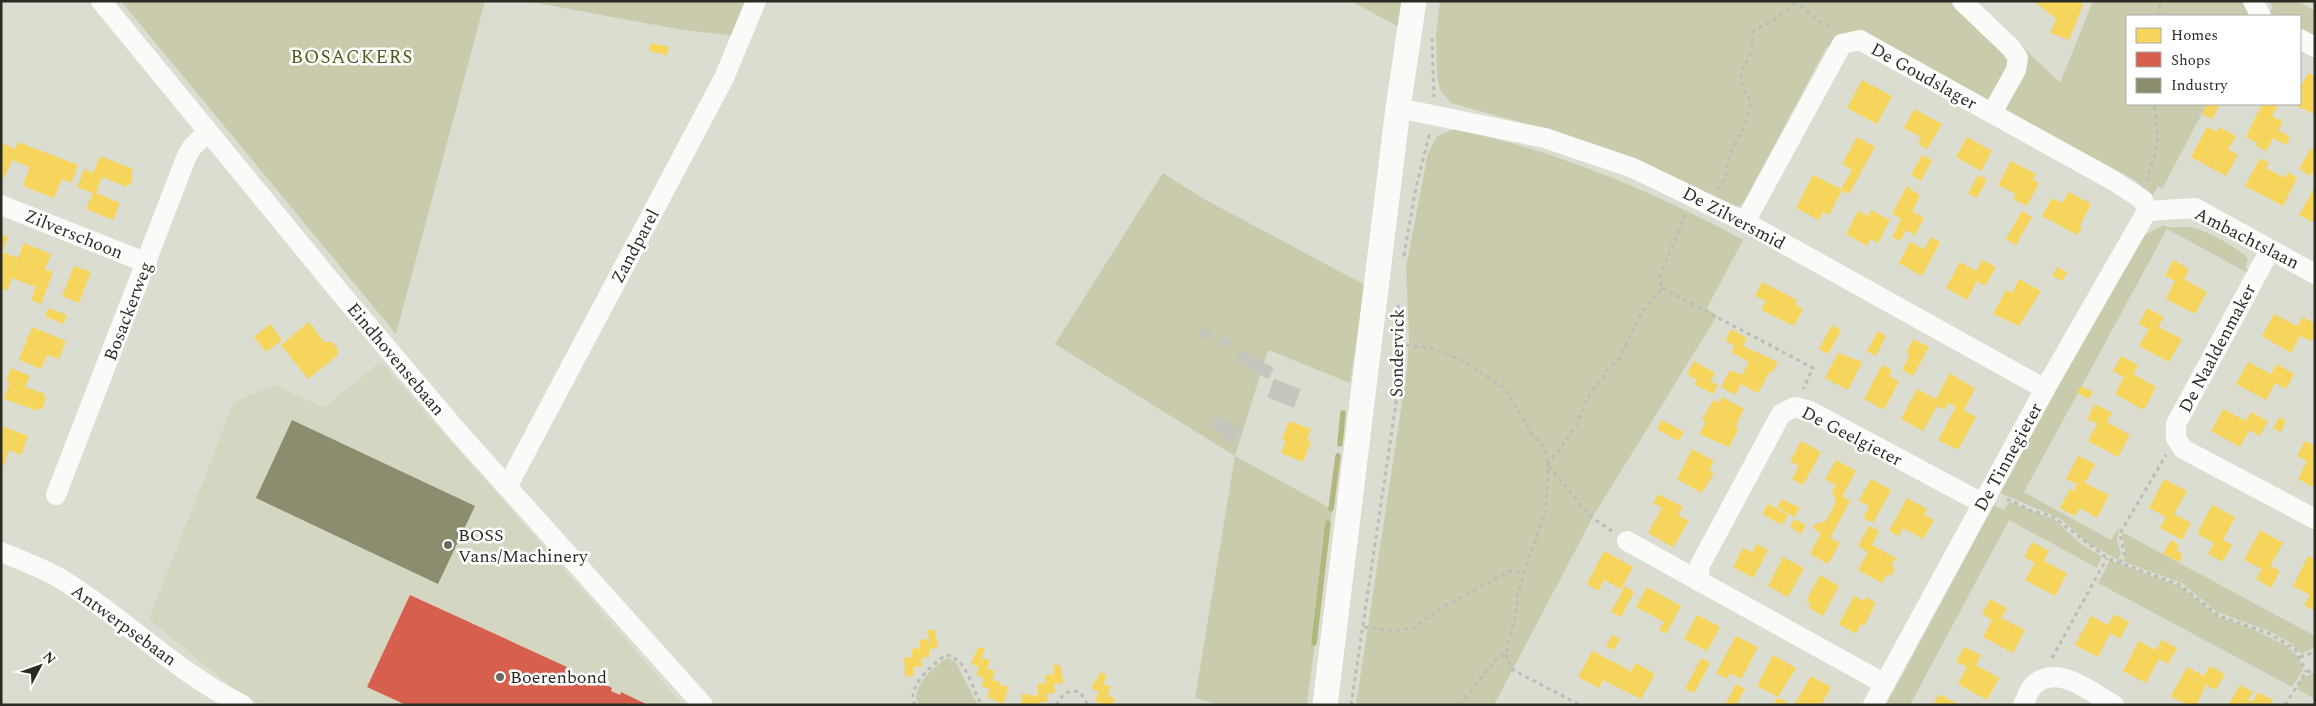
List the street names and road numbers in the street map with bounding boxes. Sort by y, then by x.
street label: De Goudslager [1866,36,1982,117]
street label: De Zilversmid [1678,180,1790,257]
street label: Ambachtslaan [2190,200,2304,276]
street label: Zilverschoon [21,202,127,266]
street label: Zandparel [604,204,666,288]
street label: Bosackerweg [97,258,160,365]
street label: De Naaldenmaker [2172,279,2263,418]
street label: Eindhovensebaan [340,297,451,422]
street label: Sondervick [1383,308,1412,398]
street label: De Tinnegieter [1967,398,2050,517]
street label: De Geelgieter [1797,399,1907,473]
street label: Antwerpsebaan [65,578,182,673]

